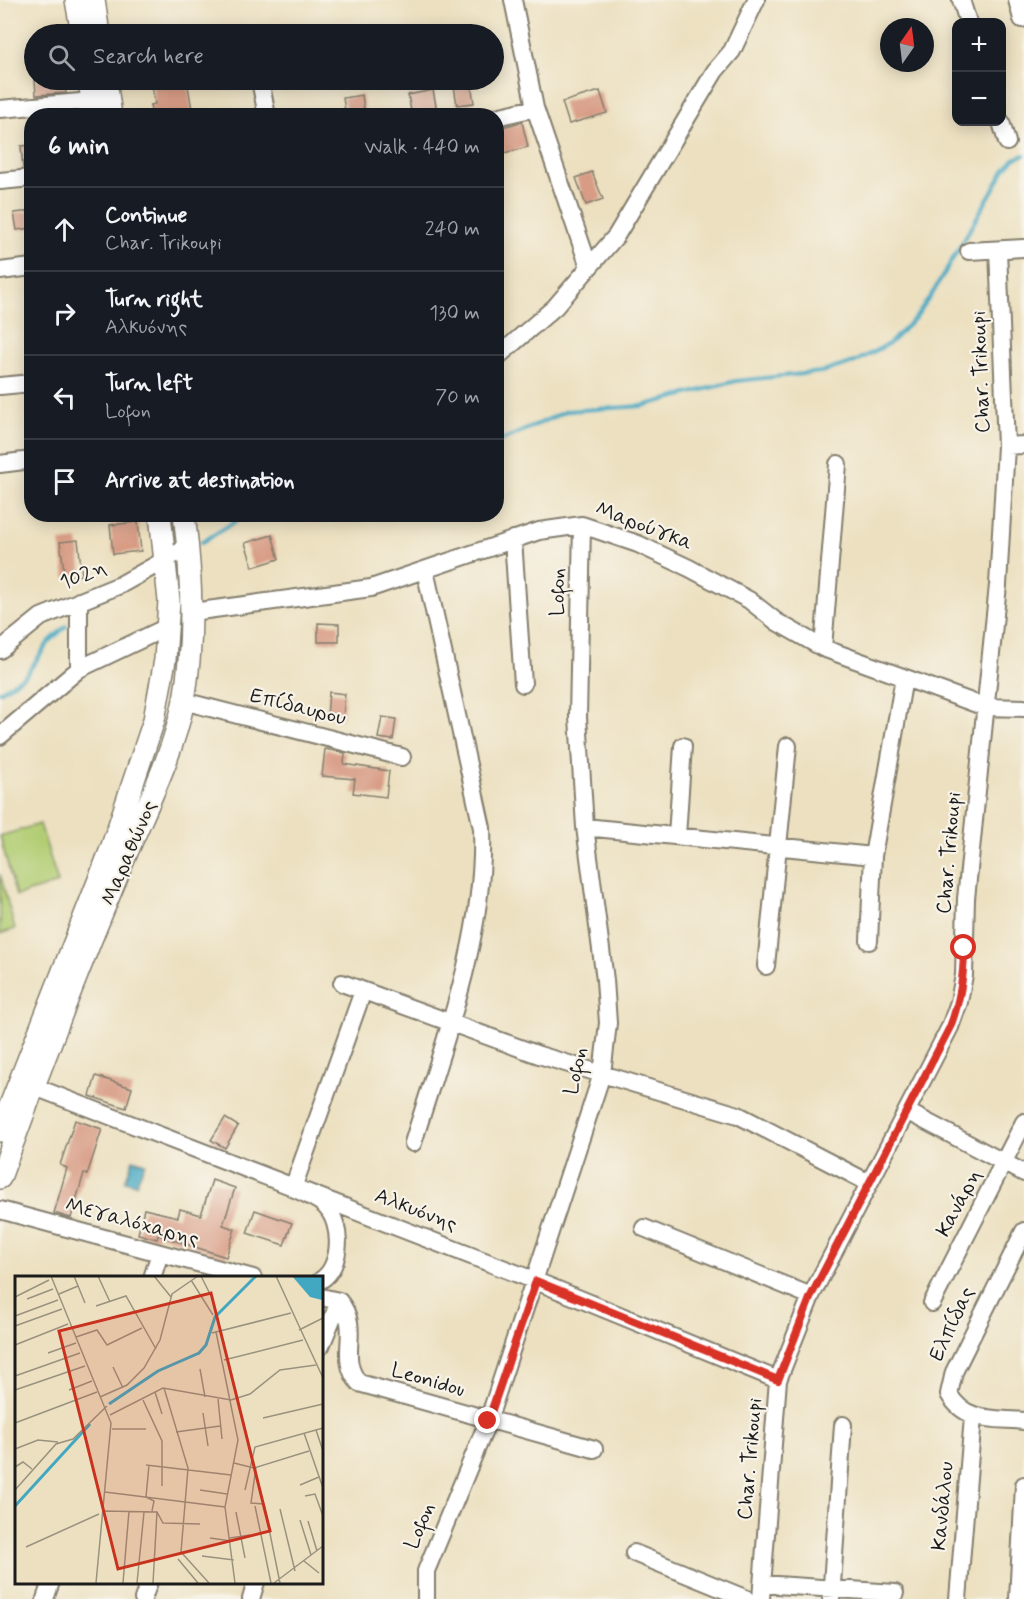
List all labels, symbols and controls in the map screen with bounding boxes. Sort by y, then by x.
north arrow [880,18,934,72]
map controls [952,18,1006,126]
button: + [952,18,1006,72]
search box [24,24,504,90]
icon: search [45,41,78,74]
text: Search here [93,43,204,71]
button: − [952,72,1006,126]
text: 6 min [48,130,110,164]
text: Walk · 440 m [364,134,480,161]
text: Continue [105,202,187,230]
icon: ahead [48,213,81,246]
text: 240 m [425,216,480,243]
text: Char. Trikoupi [105,230,222,257]
text: Turn right [105,286,203,314]
icon: right [48,297,81,330]
text: 130 m [429,300,480,327]
street label: Char. Trikoupi [965,310,997,434]
text: Αλκυόνης [105,314,187,341]
text: Turn left [105,370,193,398]
icon: left [48,381,81,414]
text: 70 m [435,384,480,411]
text: Lofon [105,398,151,425]
icon: arrive [48,465,81,498]
text: Arrive at destination [105,467,295,495]
street label: Μαρούγκα [591,495,697,557]
street label: 102η [56,553,110,597]
street label: Lofon [544,568,574,616]
street label: Επίδαυρου [247,682,349,732]
street label: Char. Trikoupi [930,790,968,915]
street label: Μαραθώνος [94,796,164,910]
route start [950,934,976,960]
street label: Lofon [557,1045,597,1098]
street label: Κανάρη [930,1164,988,1242]
street label: Αλκυόνης [371,1181,461,1239]
street label: Μεγαλόχαρης [62,1191,202,1253]
inset map [15,1276,322,1584]
street label: Ελπίδας [923,1282,981,1366]
street label: Leonidou [388,1356,468,1404]
street label: Char. Trikoupi [731,1396,769,1521]
route end [474,1407,500,1433]
street label: Κανδάλου [925,1460,961,1552]
street label: Lofon [398,1498,444,1554]

